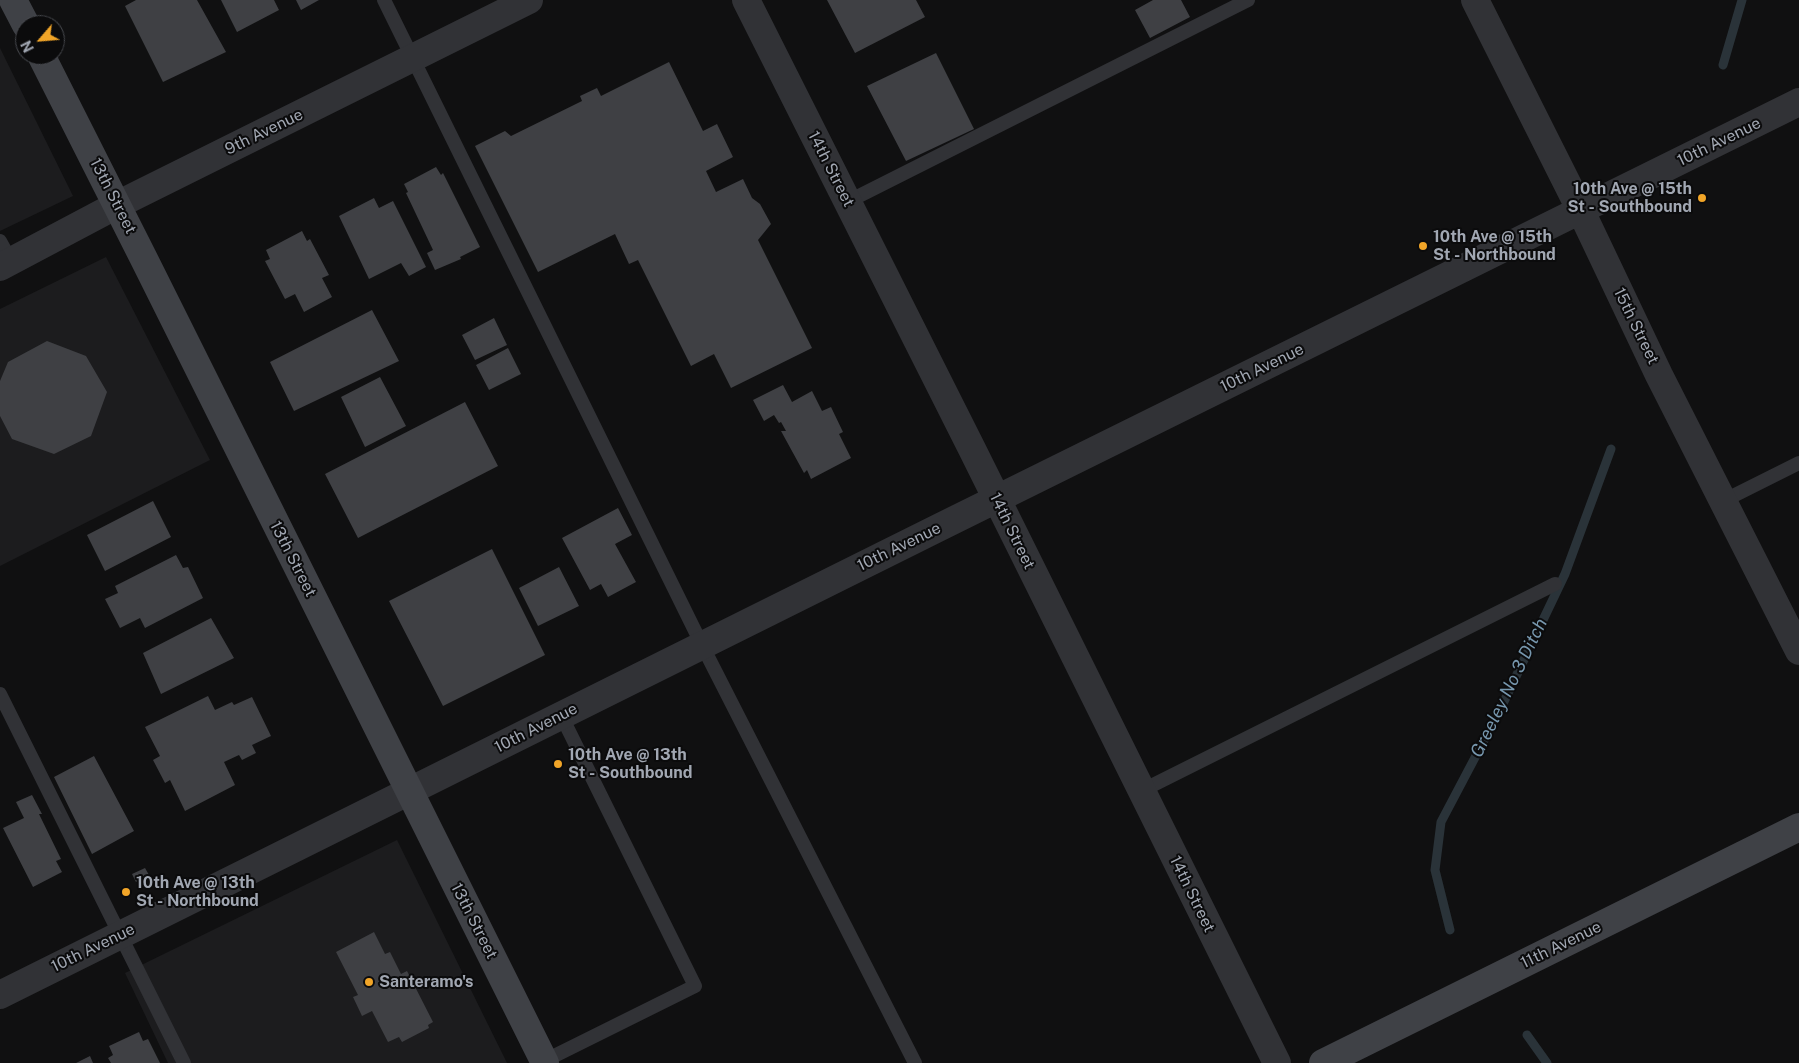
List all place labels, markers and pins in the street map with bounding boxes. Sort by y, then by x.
place label: 10th Ave @ 15th St - Southbound [1568,179,1692,217]
marker: 10th Ave @ 15th St - Southbound [1696,192,1708,204]
place label: 10th Ave @ 15th St - Northbound [1433,227,1556,265]
marker: 10th Ave @ 15th St - Northbound [1417,240,1429,252]
place label: 10th Ave @ 13th St - Southbound [568,745,692,783]
marker: 10th Ave @ 13th St - Southbound [552,758,564,770]
place label: 10th Ave @ 13th St - Northbound [136,873,259,911]
marker: 10th Ave @ 13th St - Northbound [120,886,132,898]
place label: Santeramo's [379,972,474,992]
marker: Santeramo's [363,976,375,988]

